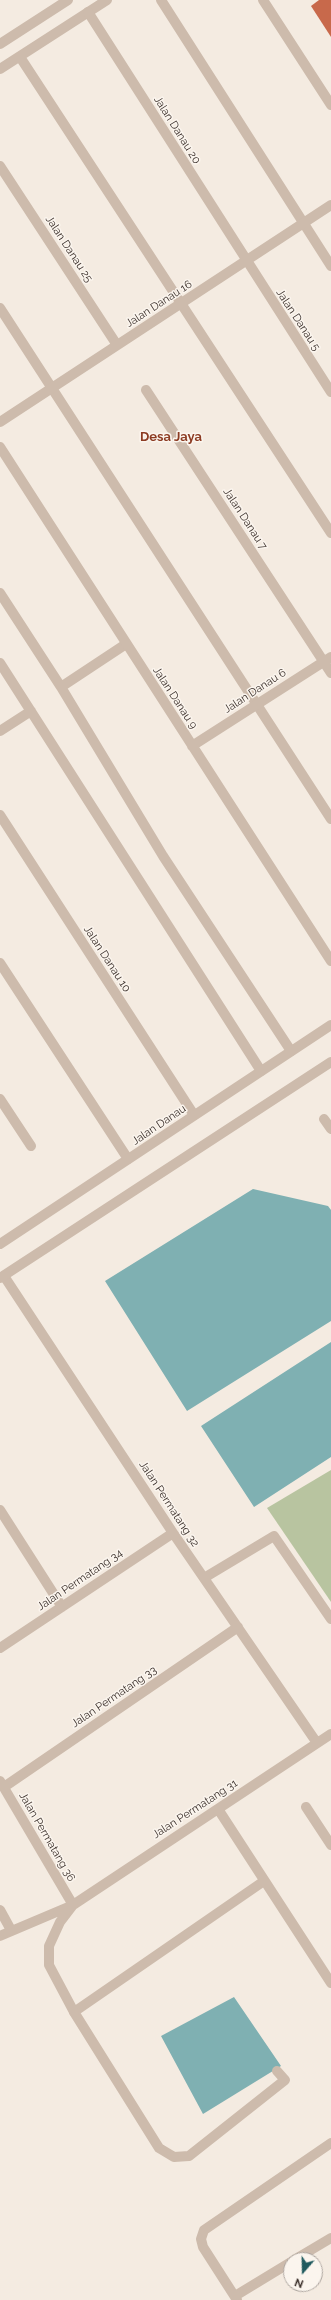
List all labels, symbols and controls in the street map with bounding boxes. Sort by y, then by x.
street label: Jalan Danau 20 [151,94,203,166]
street label: Jalan Danau 25 [43,213,95,285]
street label: Jalan Danau 16 [123,278,195,330]
street label: Jalan Danau 5 [273,287,323,353]
district label: Desa Jaya [140,429,202,445]
street label: Jalan Danau 7 [220,486,270,552]
street label: Jalan Danau 9 [150,664,200,732]
street label: Jalan Danau 6 [221,666,289,716]
street label: Jalan Danau 10 [81,923,133,995]
street label: Jalan Danau [130,1102,188,1148]
street label: Jalan Permatang 32 [136,1459,202,1549]
street label: Jalan Permatang 34 [35,1547,125,1613]
street label: Jalan Permatang 33 [69,1664,159,1730]
street label: Jalan Permatang 31 [150,1777,240,1841]
street label: Jalan Permatang 36 [16,1790,78,1884]
north arrow [283,2252,323,2292]
text: N [293,2275,305,2290]

